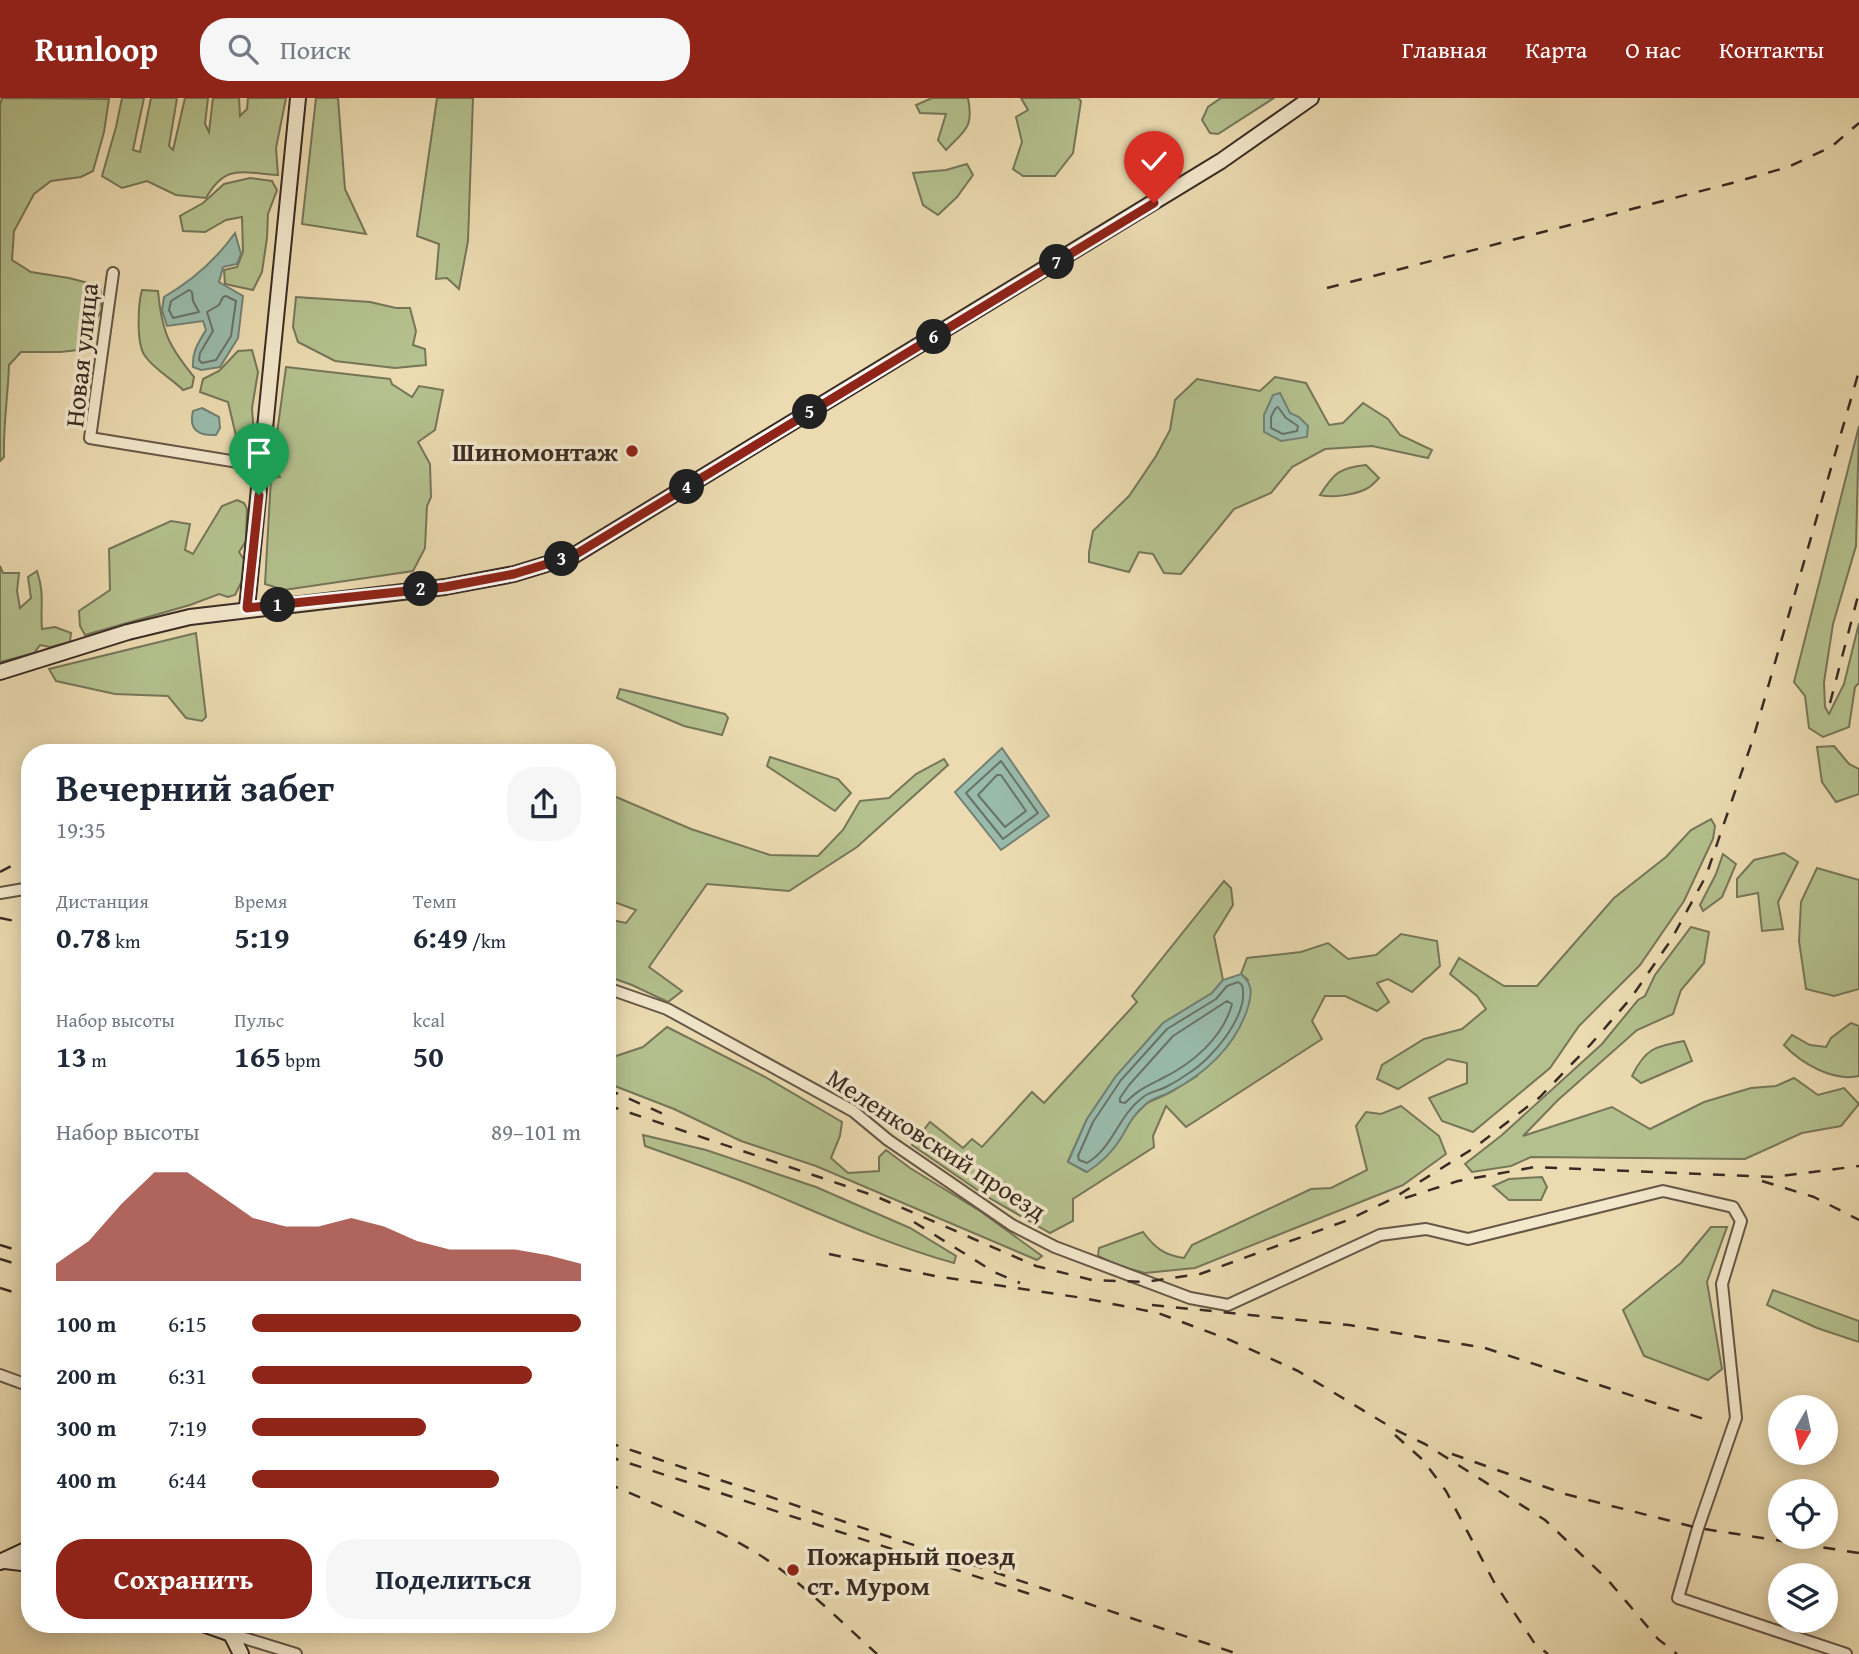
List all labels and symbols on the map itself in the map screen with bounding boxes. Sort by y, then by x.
pin [1124,131,1184,203]
pin: 7 [1040,244,1074,280]
street label: Новая улица [54,280,108,429]
pin: 6 [916,320,951,354]
pin: 5 [792,394,828,430]
pin [229,423,289,495]
place label: Шиномонтаж [452,432,618,471]
marker: Шиномонтаж [624,443,640,459]
pin: 4 [670,470,704,504]
pin: 3 [544,542,580,576]
pin: 2 [404,572,438,606]
pin: 1 [260,588,296,622]
street label: Меленковский проезд [819,1058,1055,1230]
north arrow [1768,1395,1838,1465]
place label: Пожарный поезд ст. Муром [807,1536,1016,1605]
marker: Пожарный поезд ст. Муром [785,1562,801,1578]

